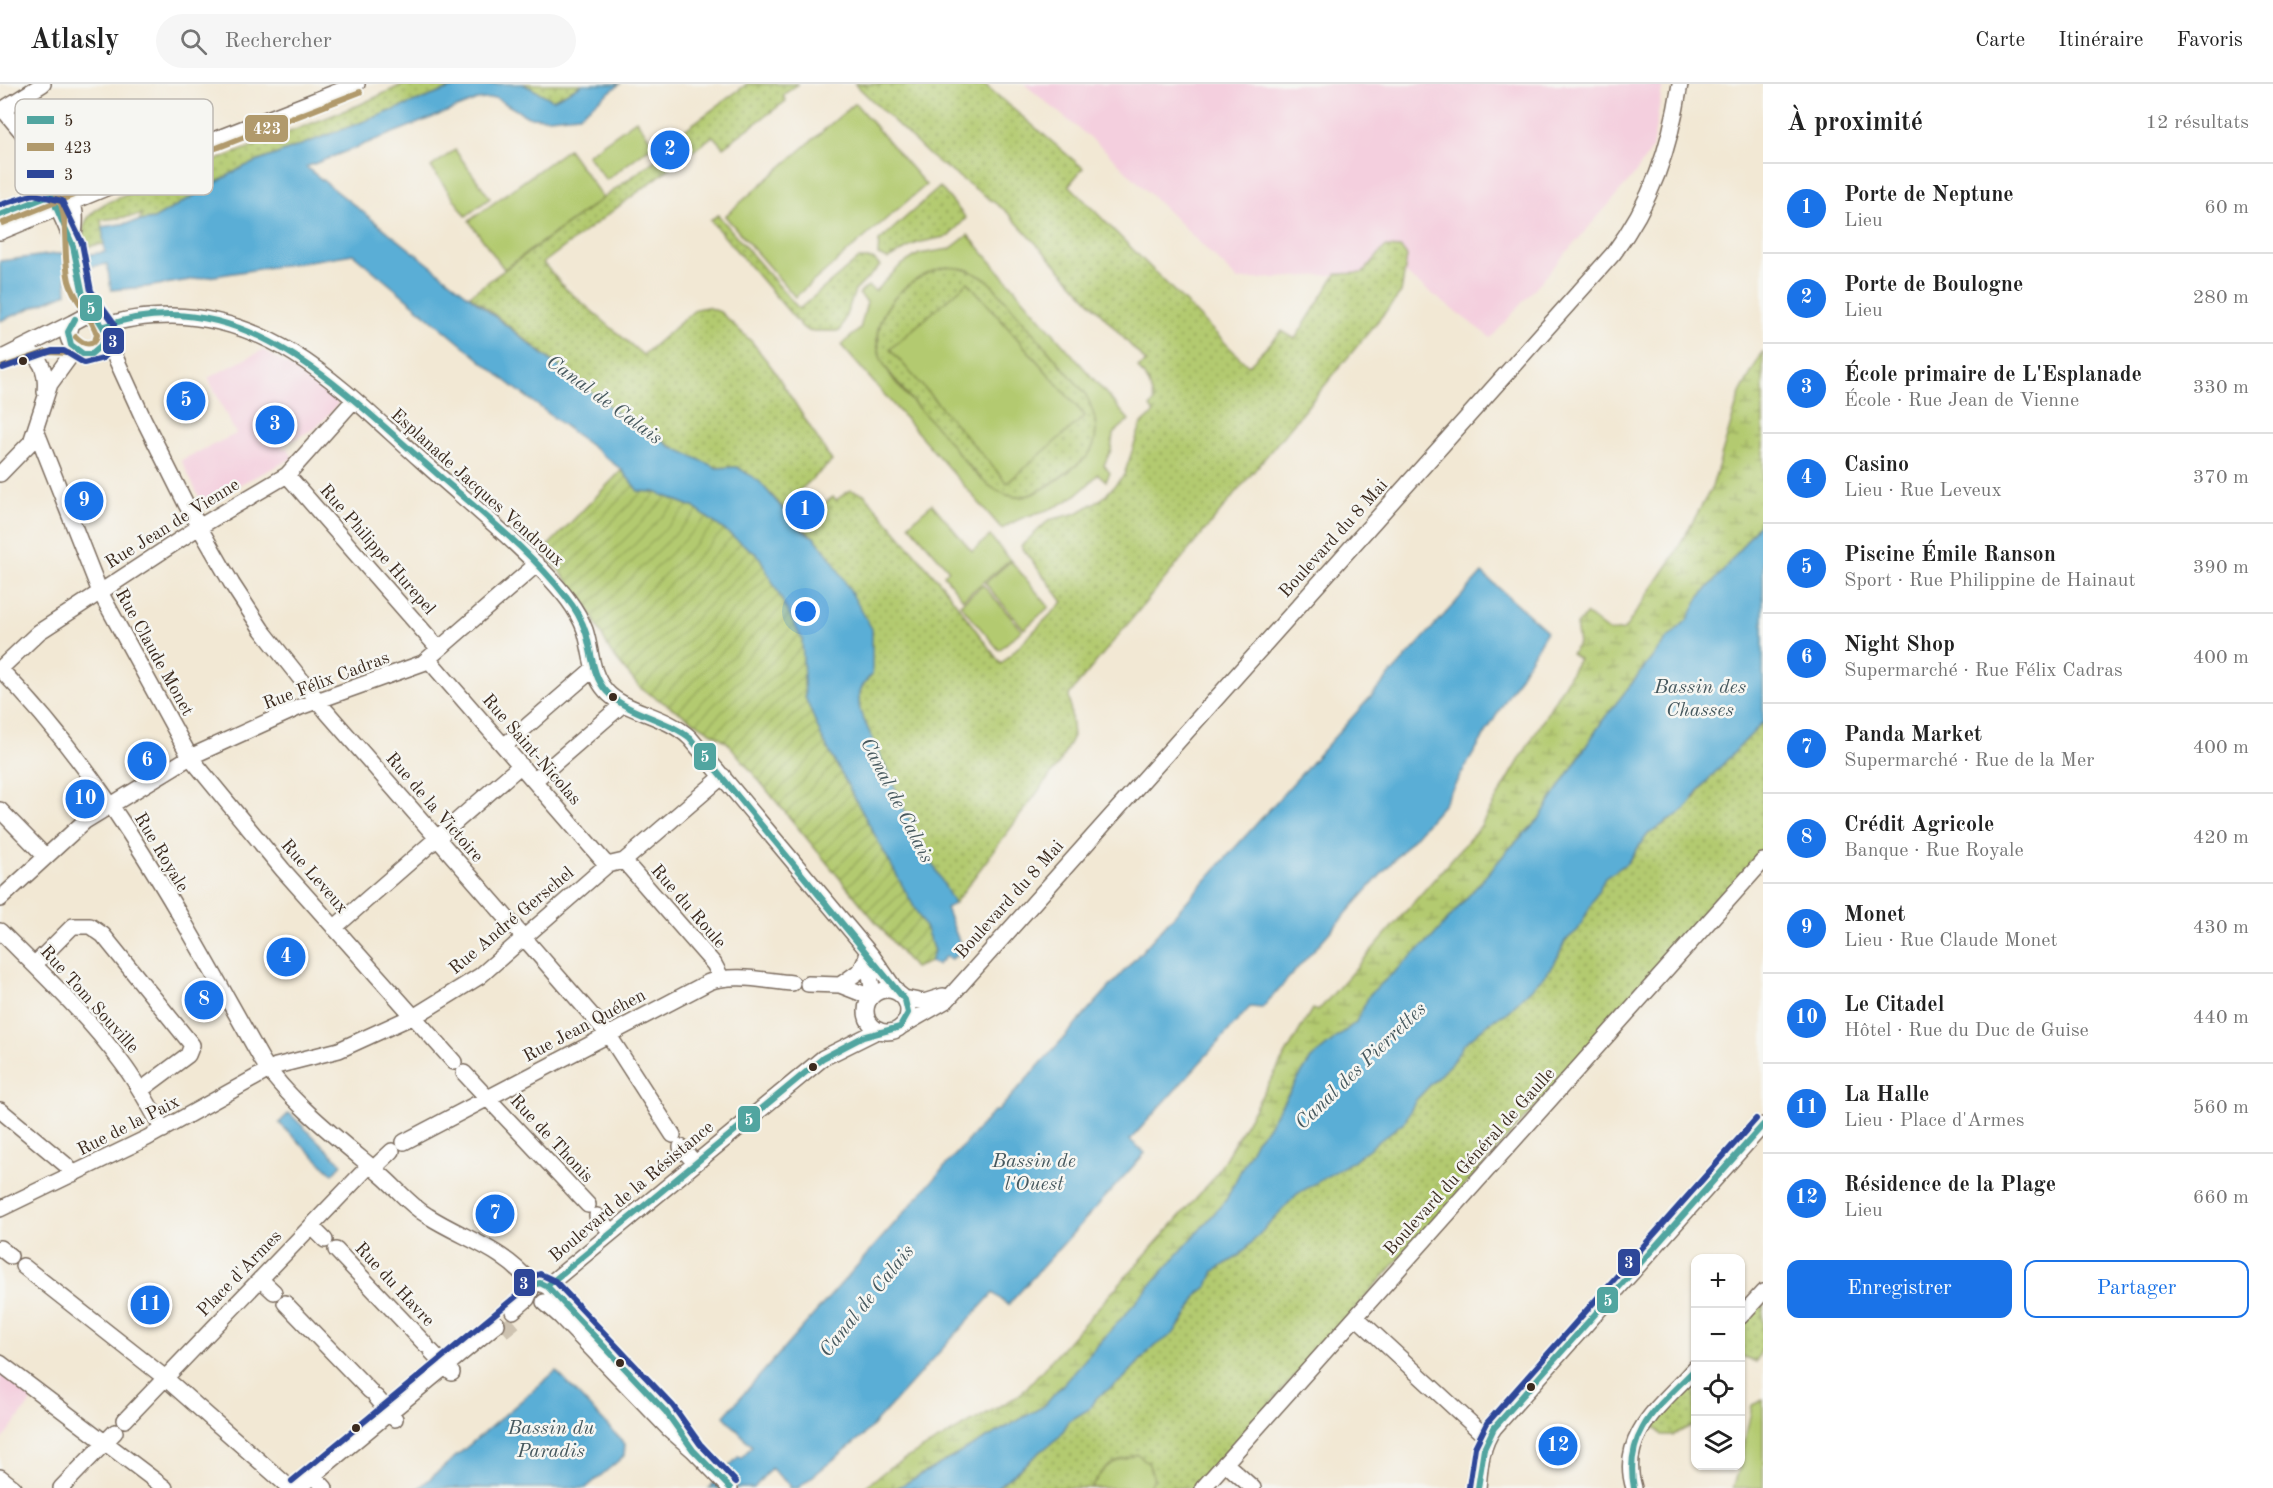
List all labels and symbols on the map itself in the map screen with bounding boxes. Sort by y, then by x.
legend [15,99,213,195]
text: 5 [64,114,73,130]
line badge: 423 [244,114,289,143]
text: 423 [253,122,281,138]
pin: 2 [650,128,690,172]
text: 423 [64,141,92,157]
text: 3 [64,168,73,184]
line badge: 5 [79,294,103,322]
text: 5 [86,302,96,318]
line badge: 3 [102,327,125,355]
text: 3 [108,335,118,351]
water label: Canal de Calais [542,352,665,449]
unlabelled marker [17,355,29,367]
pin: 5 [166,378,206,424]
pin: 3 [256,402,294,448]
street label: Esplanade Jacques Vendroux [387,406,567,570]
street label: Rue Jean de Vienne [102,475,243,572]
street label: Boulevard du 8 Mai [1276,476,1391,601]
pin: 9 [64,478,104,524]
street label: Rue Philippe Hurepel [316,481,439,618]
pin: 1 [786,488,824,532]
street label: Rue Claude Monet [112,586,196,719]
your location [791,597,820,626]
street label: Rue Félix Cadras [261,649,392,713]
water label: Bassin des Chasses [1653,678,1746,721]
street label: Rue Saint-Nicolas [478,691,584,809]
unlabelled marker [607,691,619,703]
water label: Canal de Calais [856,735,936,867]
pin: 6 [128,738,166,784]
line badge: 5 [693,742,717,771]
street label: Rue de la Victoire [382,749,487,866]
text: 5 [700,750,710,766]
pin: 10 [66,776,104,822]
street label: Rue Royale [131,810,192,895]
street label: Rue Leveux [277,836,351,917]
street label: Boulevard du 8 Mai [952,837,1067,962]
street label: Rue du Roule [647,861,729,952]
street label: Rue André Gerschel [446,863,578,978]
pin: 4 [266,934,306,980]
street label: Rue Tom Souville [36,942,142,1057]
pin: 8 [184,978,224,1022]
street label: Rue Jean Quéhen [520,986,649,1066]
water label: Canal des Pierrettes [1292,999,1431,1134]
unlabelled marker [807,1061,819,1073]
street label: Boulevard du Général de Gaulle [1381,1064,1559,1259]
street label: Rue de Thonis [506,1091,596,1186]
street label: Rue de la Paix [75,1092,182,1159]
line badge: 5 [737,1105,761,1133]
text: 5 [744,1113,754,1129]
street label: Boulevard de la Résistance [546,1118,717,1266]
water label: Bassin de l'Ouest [991,1152,1076,1195]
pin: 7 [476,1192,514,1236]
street label: Place d'Armes [194,1227,285,1320]
street label: Rue du Havre [351,1239,438,1330]
water label: Canal de Calais [816,1241,919,1361]
line badge: 3 [1617,1248,1641,1277]
text: 3 [1624,1256,1634,1272]
line badge: 3 [513,1268,536,1297]
text: 3 [519,1277,529,1293]
pin: 11 [130,1282,170,1328]
line badge: 5 [1596,1286,1619,1314]
text: 5 [1603,1294,1613,1310]
unlabelled marker [614,1357,626,1369]
unlabelled marker [1525,1381,1537,1393]
water label: Bassin du Paradis [506,1419,595,1462]
unlabelled marker [350,1422,362,1434]
pin: 12 [1538,1424,1578,1468]

